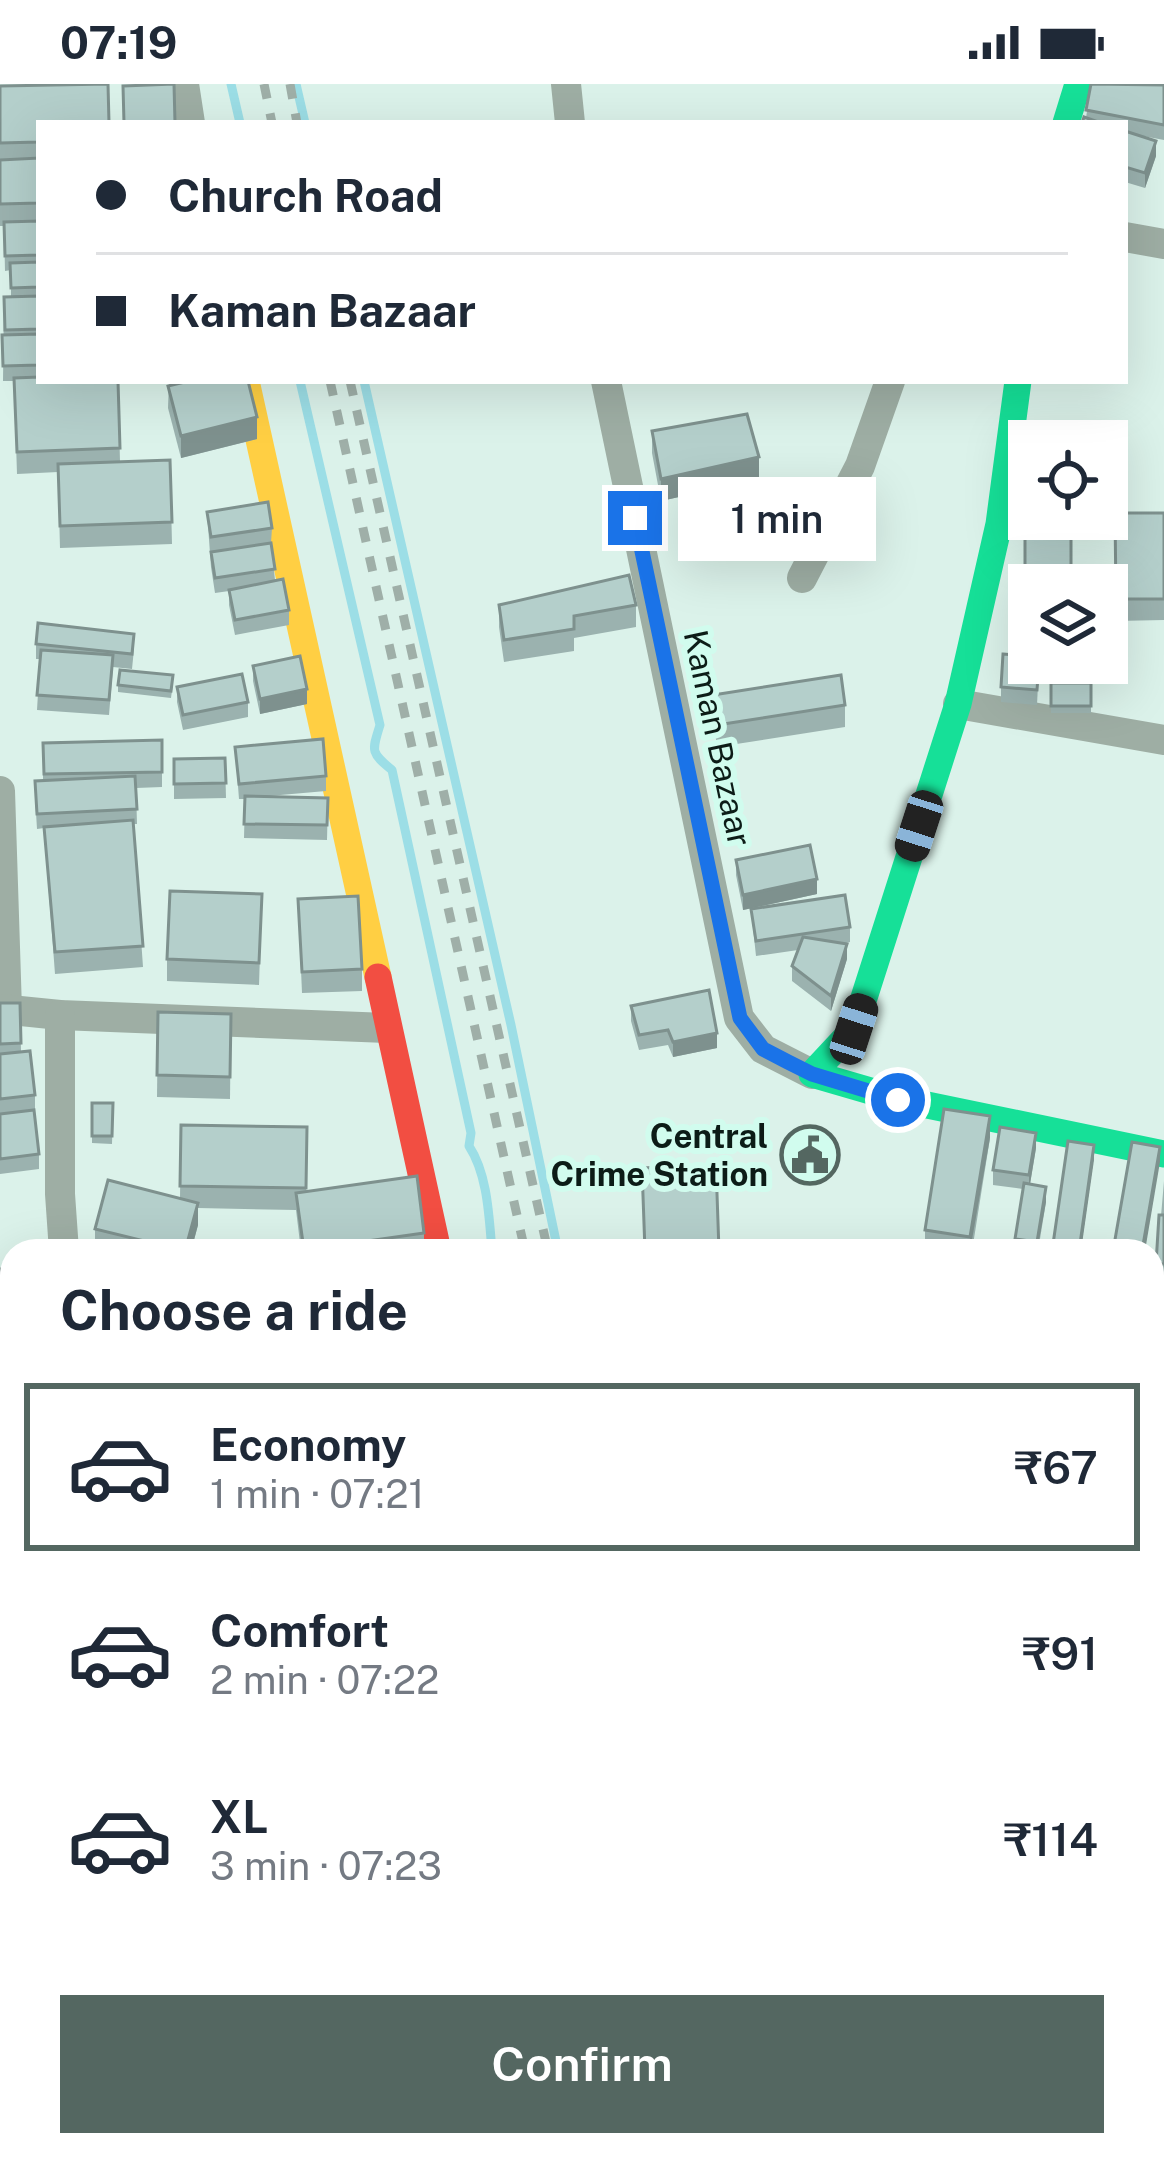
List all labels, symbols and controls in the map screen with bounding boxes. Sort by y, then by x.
text: 07:19 [60,16,177,69]
text: Church Road [168,169,443,222]
text: Kaman Bazaar [168,284,476,337]
map controls [1008,420,1128,684]
button: locate [1008,420,1128,540]
callout: 1 min [677,476,875,560]
route end [608,491,662,545]
text: 1 min [731,496,823,542]
button: layers [1008,564,1128,684]
street label: Kaman Bazaar [677,626,759,850]
car [891,786,947,866]
car [826,989,882,1069]
route start [871,1073,925,1127]
place label: Central Crime Station [551,1117,768,1193]
public building icon: Central Crime Station [779,1124,841,1186]
text: Choose a ride [60,1279,408,1342]
icon: car [66,1413,174,1521]
text: Economy [210,1418,406,1471]
text: ₹67 [1014,1441,1098,1494]
text: 1 min · 07:21 [210,1471,424,1517]
icon: car [66,1599,174,1707]
text: Comfort [210,1604,389,1657]
text: ₹91 [1022,1627,1098,1680]
text: 2 min · 07:22 [210,1657,439,1703]
icon: car [66,1785,174,1893]
text: XL [210,1790,268,1843]
text: ₹114 [1004,1813,1098,1866]
text: 3 min · 07:23 [210,1843,442,1889]
button: Confirm [60,1995,1104,2133]

